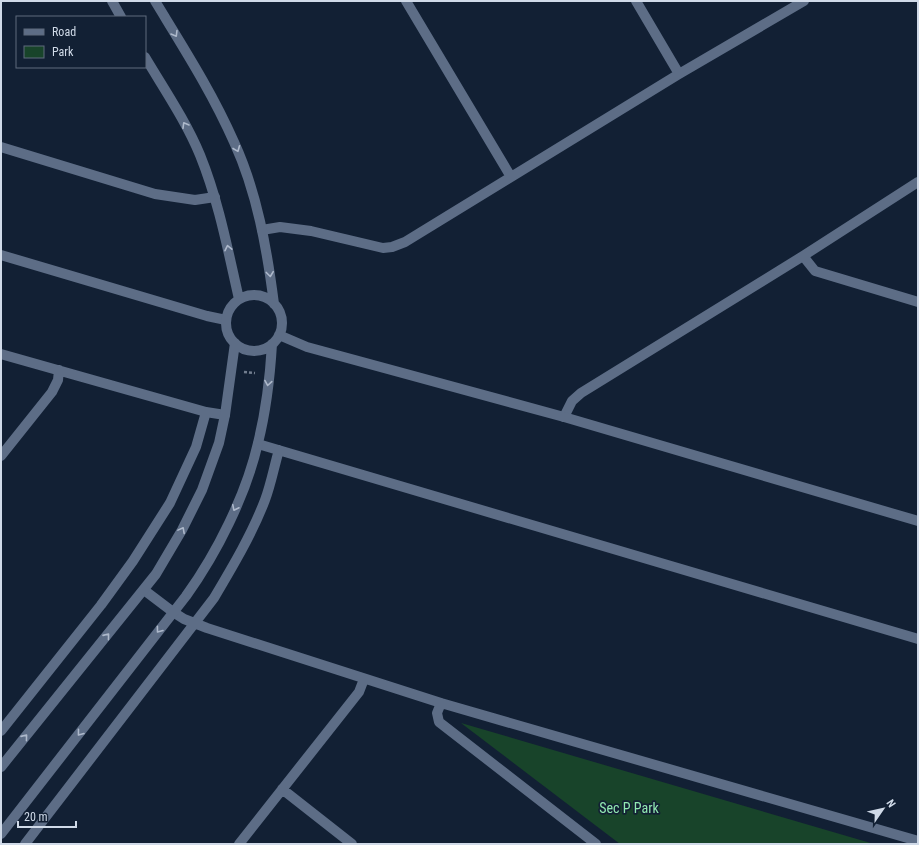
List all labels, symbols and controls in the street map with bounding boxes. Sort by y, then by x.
legend [16,16,146,68]
text: Road [52,25,76,39]
one-way arrow [171,30,178,37]
text: Park [52,45,74,59]
one-way arrow [183,122,190,130]
one-way arrow [233,145,241,152]
one-way arrow [224,244,232,251]
one-way arrow [265,271,274,277]
one-way arrow [265,380,273,386]
one-way arrow [232,504,240,511]
one-way arrow [177,527,185,534]
one-way arrow [157,625,164,632]
one-way arrow [102,633,109,640]
one-way arrow [77,728,84,735]
one-way arrow [21,734,28,741]
north arrow [863,789,903,829]
text: N [884,797,898,810]
park label: Sec P Park [599,800,659,816]
scale bar [18,803,76,829]
text: 20 m [24,810,48,824]

